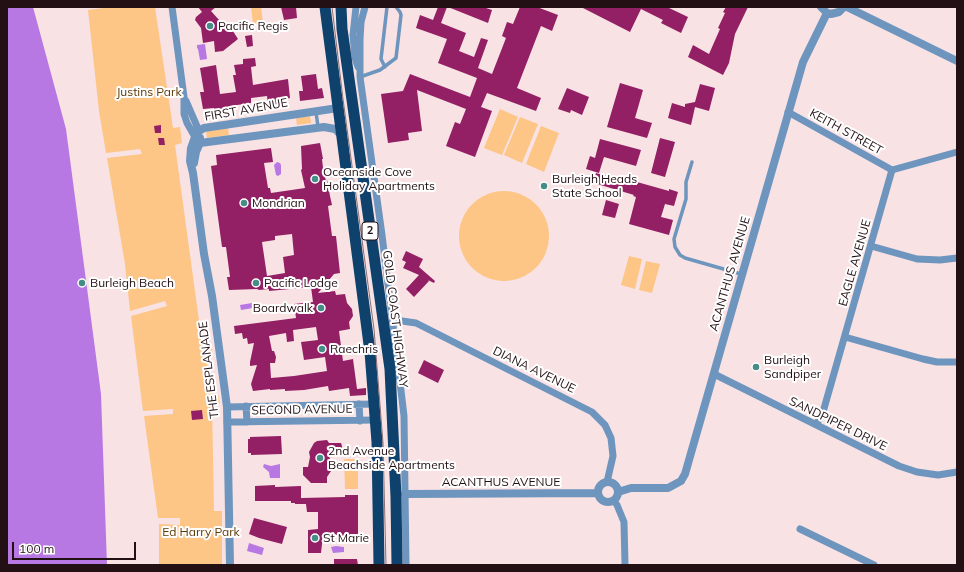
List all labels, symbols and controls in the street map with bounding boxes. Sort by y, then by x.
place label: Pacific Regis [218,19,288,33]
marker: Pacific Regis [205,21,215,31]
park label: Justins Park [116,85,182,99]
street label: FIRST AVENUE [203,96,289,124]
street label: KEITH STREET [807,106,885,158]
place label: Oceanside Cove Holiday Apartments [323,165,435,193]
place label: Burleigh Heads State School [552,172,637,200]
marker: Oceanside Cove Holiday Apartments [310,174,320,184]
marker: Burleigh Heads State School [539,181,549,191]
place label: Mondrian [252,196,305,210]
marker: Mondrian [239,198,249,208]
street label: ACANTHUS AVENUE [707,215,753,333]
street label: EAGLE AVENUE [836,218,874,308]
road number: 2 [362,222,378,240]
street label: GOLD COAST HIGHWAY [379,249,411,389]
place label: Burleigh Beach [90,276,174,290]
place label: Pacific Lodge [264,276,338,290]
marker: Burleigh Beach [77,278,87,288]
marker: Pacific Lodge [251,278,261,288]
place label: Boardwalk [253,301,313,315]
marker: Boardwalk [316,303,326,313]
street label: THE ESPLANADE [196,321,222,419]
place label: Raechris [330,342,378,356]
marker: Raechris [317,344,327,354]
street label: DIANA AVENUE [490,344,578,396]
place label: Burleigh Sandpiper [764,353,821,381]
marker: Burleigh Sandpiper [751,362,761,372]
street label: SANDPIPER DRIVE [787,394,889,454]
street label: SECOND AVENUE [251,402,353,418]
place label: 2nd Avenue Beachside Apartments [328,444,455,472]
marker: 2nd Avenue Beachside Apartments [315,453,325,463]
street label: ACANTHUS AVENUE [442,475,560,489]
park label: Ed Harry Park [162,525,240,539]
place label: St Marie [323,531,369,545]
marker: St Marie [310,533,320,543]
scale bar [14,534,138,560]
text: 100 m [19,541,54,556]

